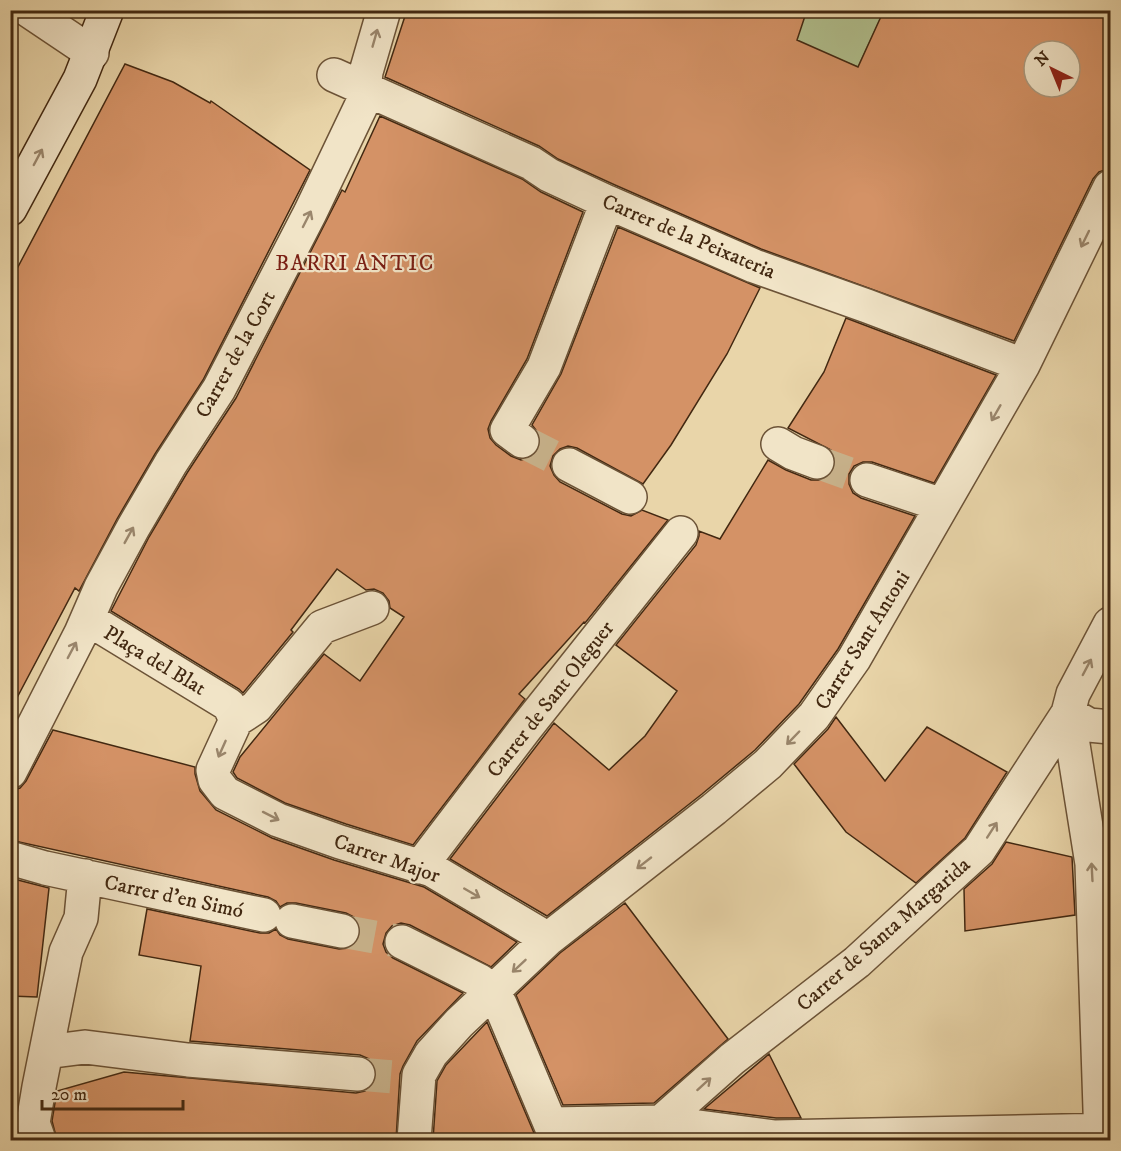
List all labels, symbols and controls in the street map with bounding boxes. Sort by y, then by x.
one-way arrow [370,29,382,48]
north arrow [1022,39,1082,99]
text: N [1031,47,1054,71]
one-way arrow [32,149,44,166]
street label: Carrer de la Peixateria [598,189,779,285]
one-way arrow [301,211,313,228]
one-way arrow [1079,230,1091,248]
district label: BARRI ANTIC [275,250,435,277]
street label: Carrer de la Cort [190,286,282,423]
one-way arrow [990,404,1002,421]
one-way arrow [123,527,135,544]
street label: Carrer Sant Antoni [810,566,916,715]
street label: Carrer de Sant Oleguer [482,616,620,783]
street label: Plaça del Blat [99,620,211,702]
one-way arrow [67,642,78,660]
one-way arrow [1082,659,1093,677]
one-way arrow [786,730,801,745]
one-way arrow [216,740,228,758]
one-way arrow [262,811,280,823]
one-way arrow [985,822,998,839]
street label: Carrer Major [330,829,443,889]
street label: Carrer de Santa Margarida [791,852,976,1017]
one-way arrow [637,857,653,870]
one-way arrow [1086,863,1097,883]
street label: Carrer d'en Simó [102,870,246,924]
one-way arrow [463,887,480,899]
one-way arrow [512,959,527,973]
scale bar [42,1073,183,1111]
one-way arrow [696,1077,712,1091]
text: 20 m [51,1084,87,1106]

